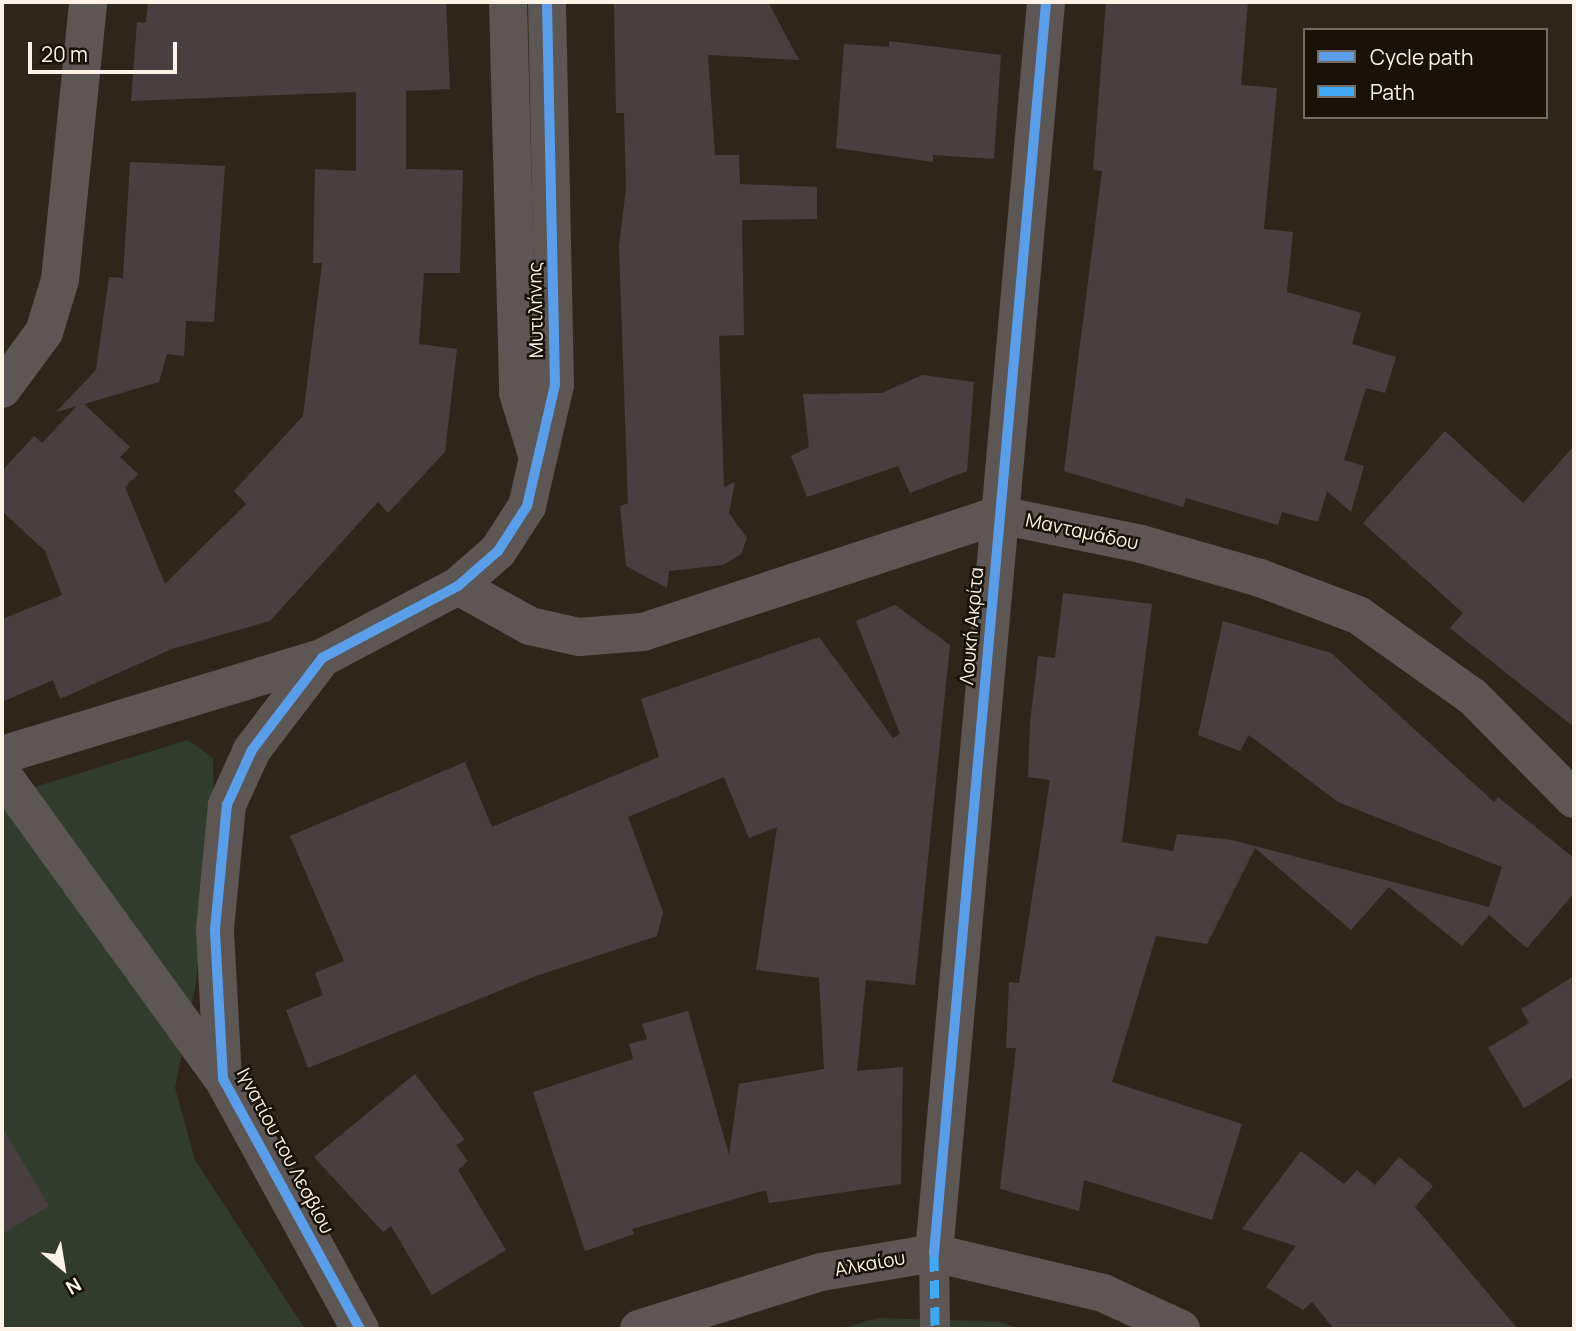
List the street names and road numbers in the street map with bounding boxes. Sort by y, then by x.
street label: Μυτιλήνης [524,262,548,358]
street label: Μανταμάδου [1023,509,1141,555]
street label: Λουκή Ακρίτα [956,566,988,686]
street label: Ιγνατίου του Λεσβίου [232,1064,338,1238]
street label: Αλκαίου [833,1247,907,1281]

